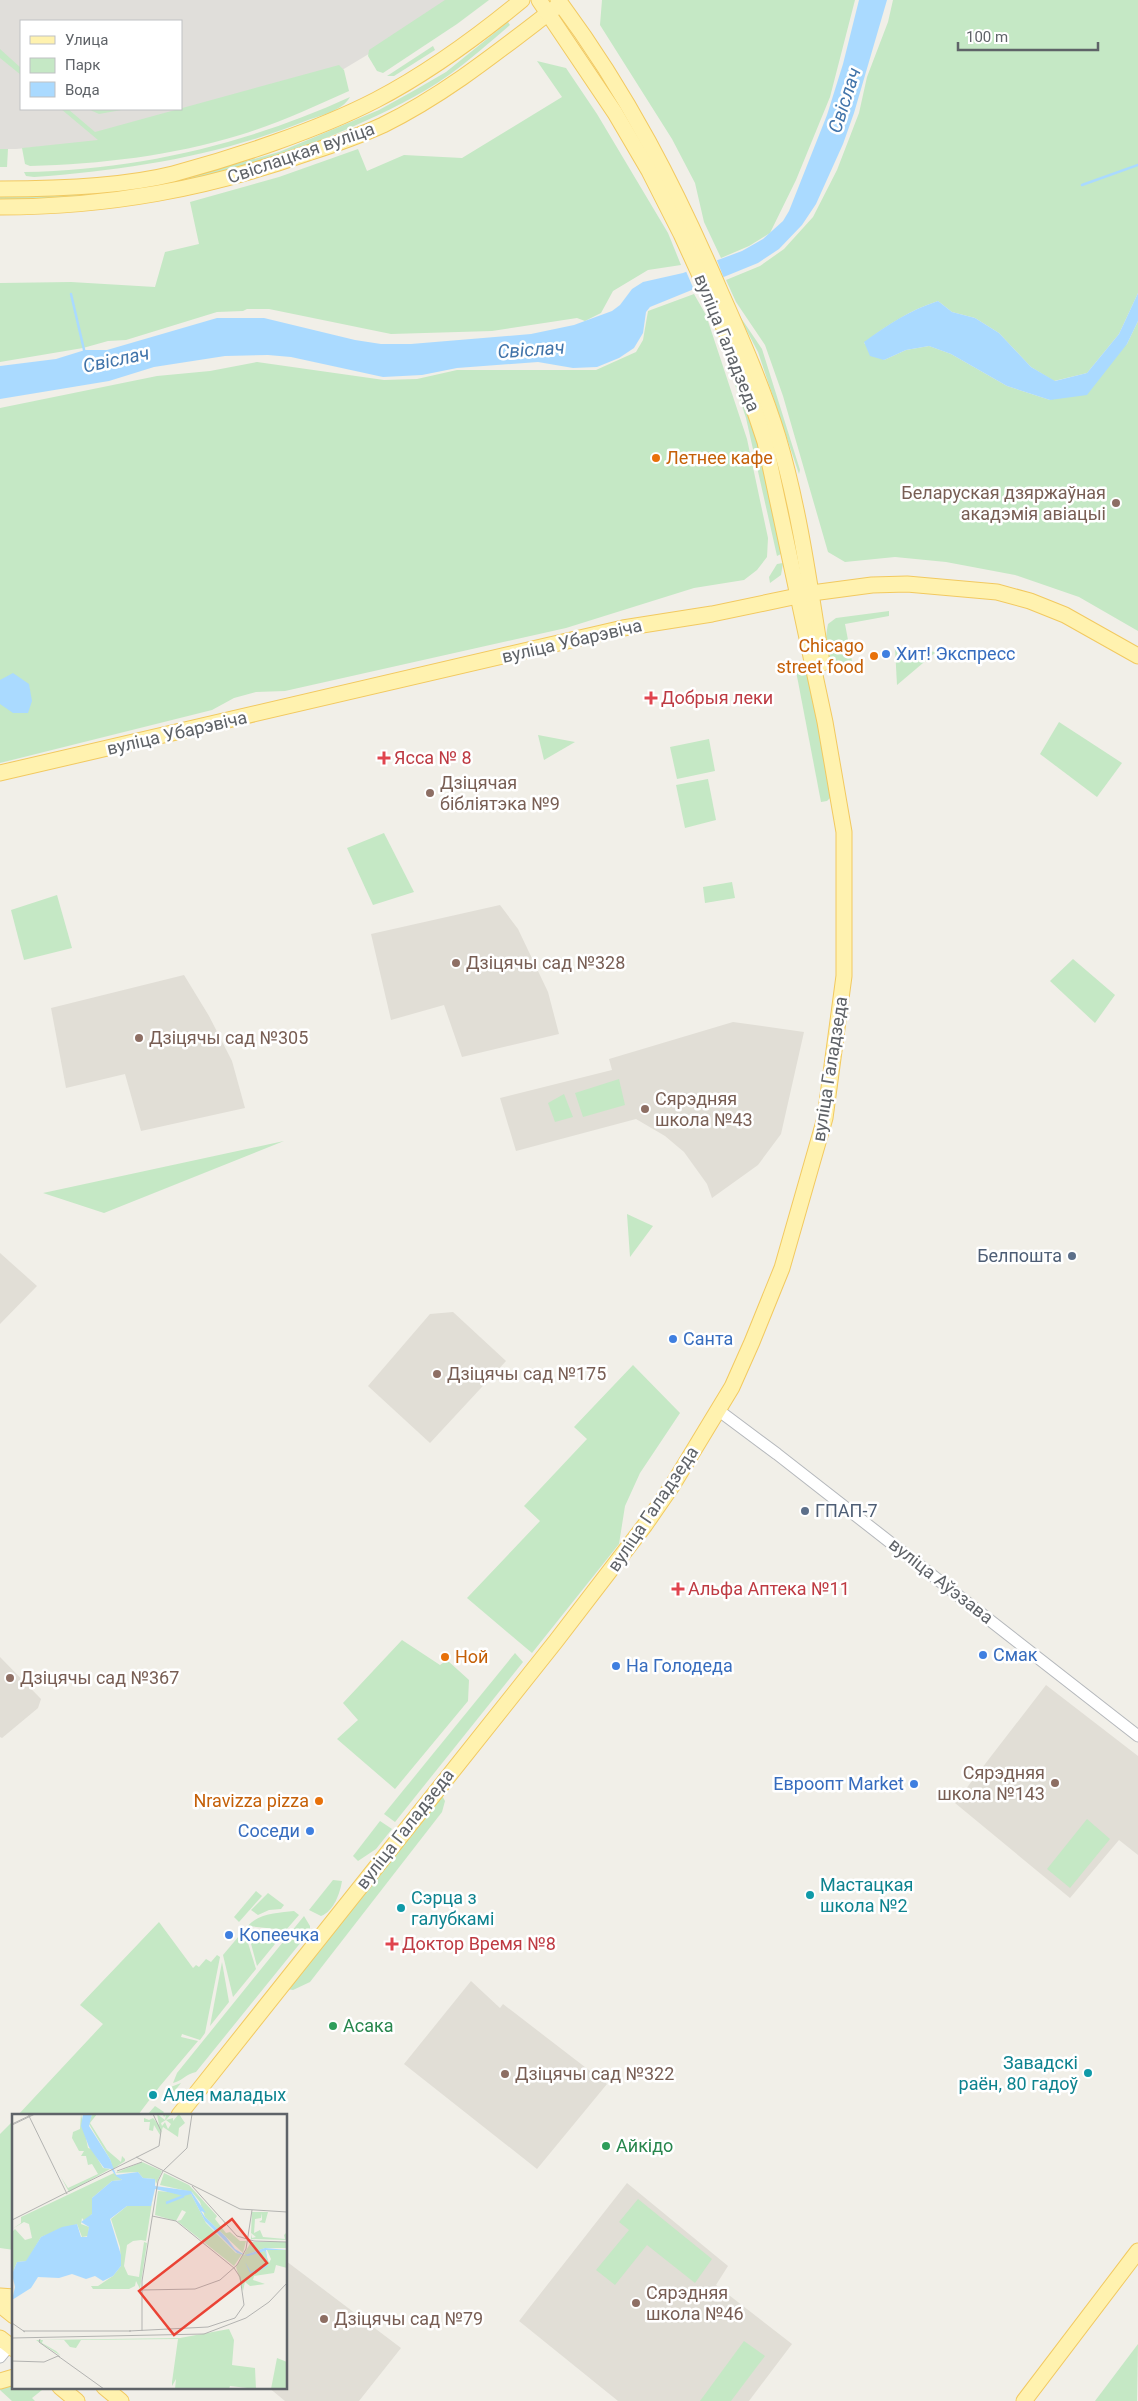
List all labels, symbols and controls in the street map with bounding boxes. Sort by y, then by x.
legend [20,20,182,110]
scale bar [958,20,1098,52]
text: 100 m [966,28,1008,46]
text: Улица [65,31,108,49]
text: Парк [65,56,100,74]
water label: Свіслач [823,65,866,136]
text: Вода [65,81,100,99]
street label: Свіслацкая вуліца [225,118,377,188]
street label: вуліца Галадзеда [690,271,765,415]
water label: Свіслач [497,336,565,363]
water label: Свіслач [81,341,151,378]
place label: Летнее кафе [666,447,773,468]
marker: Летнее кафе [650,452,662,464]
place label: Беларуская дзяржаўная акадэмія авіацыі [901,482,1106,524]
marker: Беларуская дзяржаўная акадэмія авіацыі [1110,497,1122,509]
street label: вуліца Убарэвіча [500,614,644,667]
place label: Chicago street food [777,635,864,677]
place label: Хит! Экспресс [896,643,1015,664]
marker: Хит! Экспресс [880,648,892,660]
marker: Chicago street food [868,650,880,662]
place label: Добрыя леки [661,687,773,708]
marker: Добрыя леки [645,692,657,704]
street label: вуліца Убарэвіча [105,706,249,759]
place label: Ясса № 8 [394,747,472,768]
marker: Ясса № 8 [378,752,390,764]
place label: Дзіцячая бібліятэка №9 [440,772,560,814]
marker: Дзіцячая бібліятэка №9 [424,787,436,799]
place label: Дзіцячы сад №328 [466,952,625,973]
marker: Дзіцячы сад №328 [450,957,462,969]
street label: вуліца Галадзеда [808,995,851,1143]
place label: Дзіцячы сад №305 [149,1027,308,1048]
marker: Дзіцячы сад №305 [133,1032,145,1044]
place label: Сярэдняя школа №43 [655,1088,753,1130]
marker: Сярэдняя школа №43 [639,1103,651,1115]
place label: Белпошта [977,1245,1062,1266]
marker: Белпошта [1066,1250,1078,1262]
place label: Санта [683,1328,733,1349]
marker: Санта [667,1333,679,1345]
place label: Дзіцячы сад №175 [447,1363,606,1384]
marker: Дзіцячы сад №175 [431,1368,443,1380]
street label: вуліца Галадзеда [603,1442,702,1575]
place label: ГПАП-7 [815,1500,878,1521]
marker: ГПАП-7 [799,1505,811,1517]
street label: вуліца Аўэзава [885,1533,998,1628]
place label: Альфа Аптека №11 [688,1578,850,1599]
marker: Альфа Аптека №11 [672,1583,684,1595]
place label: Смак [993,1644,1038,1665]
place label: Ной [455,1646,489,1667]
marker: Смак [977,1649,989,1661]
marker: Ной [439,1651,451,1663]
place label: На Голодеда [626,1655,733,1676]
marker: На Голодеда [610,1660,622,1672]
place label: Дзіцячы сад №367 [20,1667,179,1688]
marker: Дзіцячы сад №367 [4,1672,16,1684]
place label: Сярэдняя школа №143 [937,1762,1045,1804]
street label: вуліца Галадзеда [351,1765,458,1893]
place label: Евроопт Market [773,1773,904,1794]
marker: Сярэдняя школа №143 [1049,1777,1061,1789]
marker: Евроопт Market [908,1778,920,1790]
place label: Nravizza pizza [193,1790,309,1811]
marker: Nravizza pizza [313,1795,325,1807]
place label: Соседи [238,1820,300,1841]
marker: Соседи [304,1825,316,1837]
place label: Мастацкая школа №2 [820,1874,913,1916]
place label: Сэрца з галубкамі [411,1887,494,1929]
marker: Мастацкая школа №2 [804,1889,816,1901]
marker: Сэрца з галубкамі [395,1902,407,1914]
place label: Копеечка [239,1924,319,1945]
marker: Копеечка [223,1929,235,1941]
place label: Доктор Время №8 [402,1933,556,1954]
marker: Доктор Время №8 [386,1938,398,1950]
place label: Асака [343,2015,393,2036]
marker: Асака [327,2020,339,2032]
place label: Завадскі раён, 80 гадоў [959,2052,1078,2094]
place label: Дзіцячы сад №322 [515,2063,674,2084]
marker: Завадскі раён, 80 гадоў [1082,2067,1094,2079]
marker: Дзіцячы сад №322 [499,2068,511,2080]
place label: Алея маладых [163,2084,286,2105]
marker: Алея маладых [147,2089,159,2101]
inset map [12,2114,288,2388]
place label: Айкідо [616,2135,673,2156]
marker: Айкідо [600,2140,612,2152]
place label: Сярэдняя школа №46 [646,2282,744,2324]
marker: Сярэдняя школа №46 [630,2297,642,2309]
place label: Дзіцячы сад №79 [334,2308,483,2329]
marker: Дзіцячы сад №79 [318,2313,330,2325]

